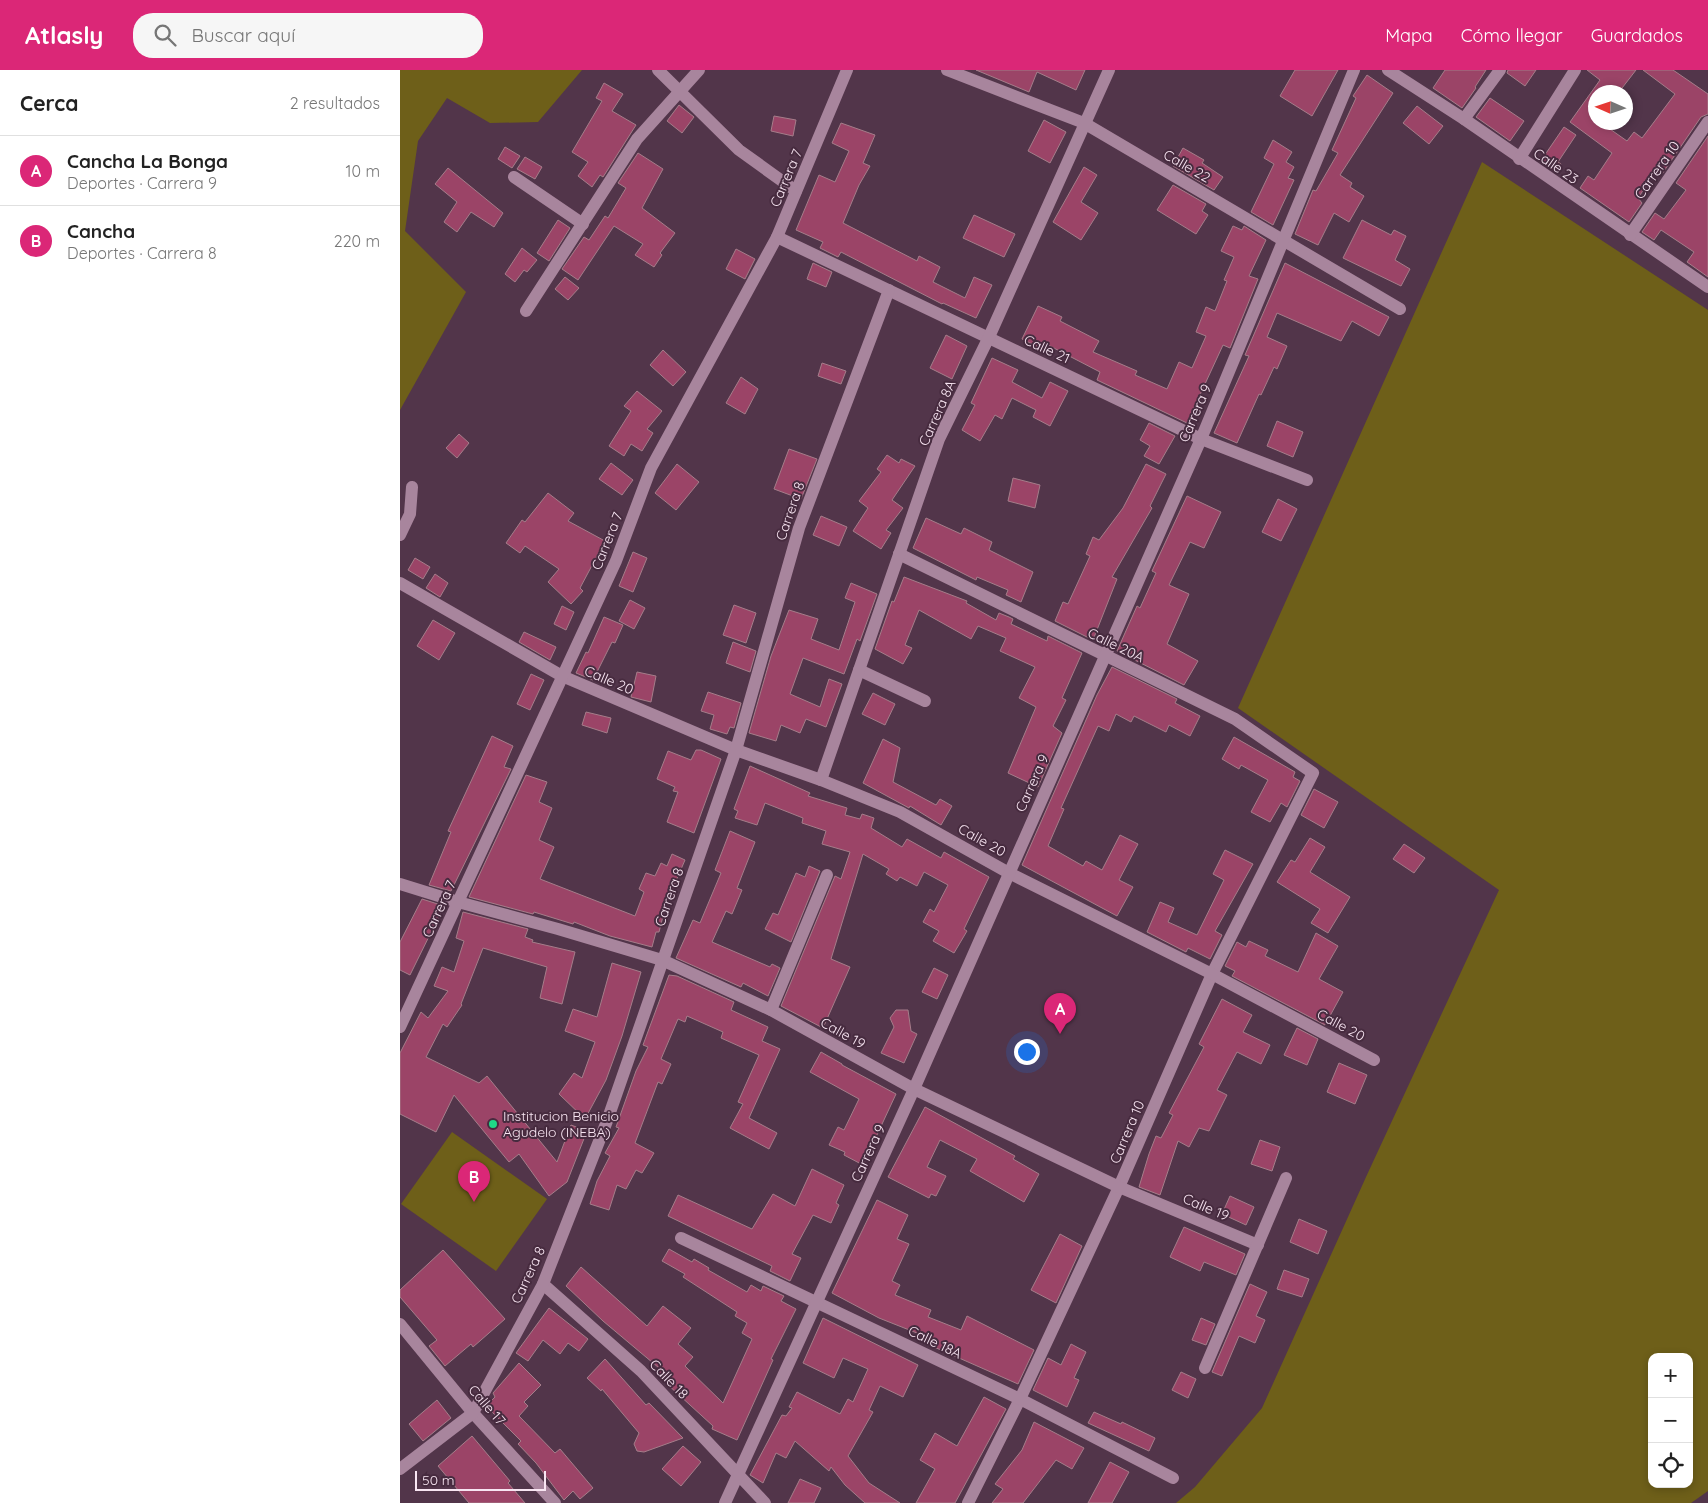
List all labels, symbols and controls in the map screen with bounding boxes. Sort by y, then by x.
search box [133,13,483,58]
text: Atlasly [25,20,103,50]
icon: search [151,21,179,49]
text: Buscar aquí [191,23,295,47]
text: Mapa [1385,24,1433,47]
text: Cómo llegar [1461,24,1563,47]
text: Guardados [1591,24,1683,47]
north arrow [1588,85,1633,130]
text: Cerca [20,90,78,116]
text: 2 resultados [290,93,380,113]
street label: Carrera 10 [1630,137,1684,203]
street label: Calle 23 [1530,144,1582,188]
street label: Calle 22 [1160,145,1214,187]
street label: Carrera 7 [766,147,806,209]
text: Cancha La Bonga [67,149,228,173]
text: A [31,161,41,181]
text: 10 m [346,161,380,181]
text: Deportes · Carrera 9 [67,173,217,193]
text: Cancha [67,219,135,243]
text: B [31,231,41,251]
text: 220 m [334,231,380,251]
text: Deportes · Carrera 8 [67,243,217,263]
street label: Calle 21 [1021,331,1073,367]
street label: Carrera 8A [915,377,959,449]
street label: Carrera 9 [1175,381,1215,445]
street label: Carrera 8 [772,479,808,543]
street label: Carrera 7 [587,509,627,573]
street label: Calle 20A [1085,624,1147,666]
street label: Calle 20 [582,662,636,698]
street label: Carrera 9 [1011,751,1053,815]
street label: Calle 20 [955,820,1009,860]
street label: Carrera 8 [651,865,687,929]
street label: Carrera 7 [418,878,460,940]
pin: A [1044,993,1076,1034]
street label: Calle 20 [1314,1005,1368,1045]
street label: Calle 19 [817,1013,869,1053]
your location [1014,1039,1040,1065]
street label: Carrera 10 [1106,1098,1148,1166]
place label: Institucion Benicio Agudelo (INEBA) [503,1107,619,1141]
marker: Institucion Benicio Agudelo (INEBA) [487,1118,499,1130]
street label: Carrera 9 [847,1121,889,1185]
pin: B [458,1161,490,1202]
street label: Calle 19 [1180,1189,1232,1225]
street label: Carrera 8 [507,1244,549,1306]
street label: Calle 18A [905,1321,965,1363]
map controls [1648,1353,1693,1488]
button: + [1648,1353,1693,1398]
street label: Calle 18 [646,1355,692,1403]
street label: Calle 17 [464,1381,510,1429]
button: − [1648,1398,1693,1443]
button: locate [1648,1443,1693,1488]
scale bar [415,1468,546,1491]
text: 50 m [422,1471,455,1489]

